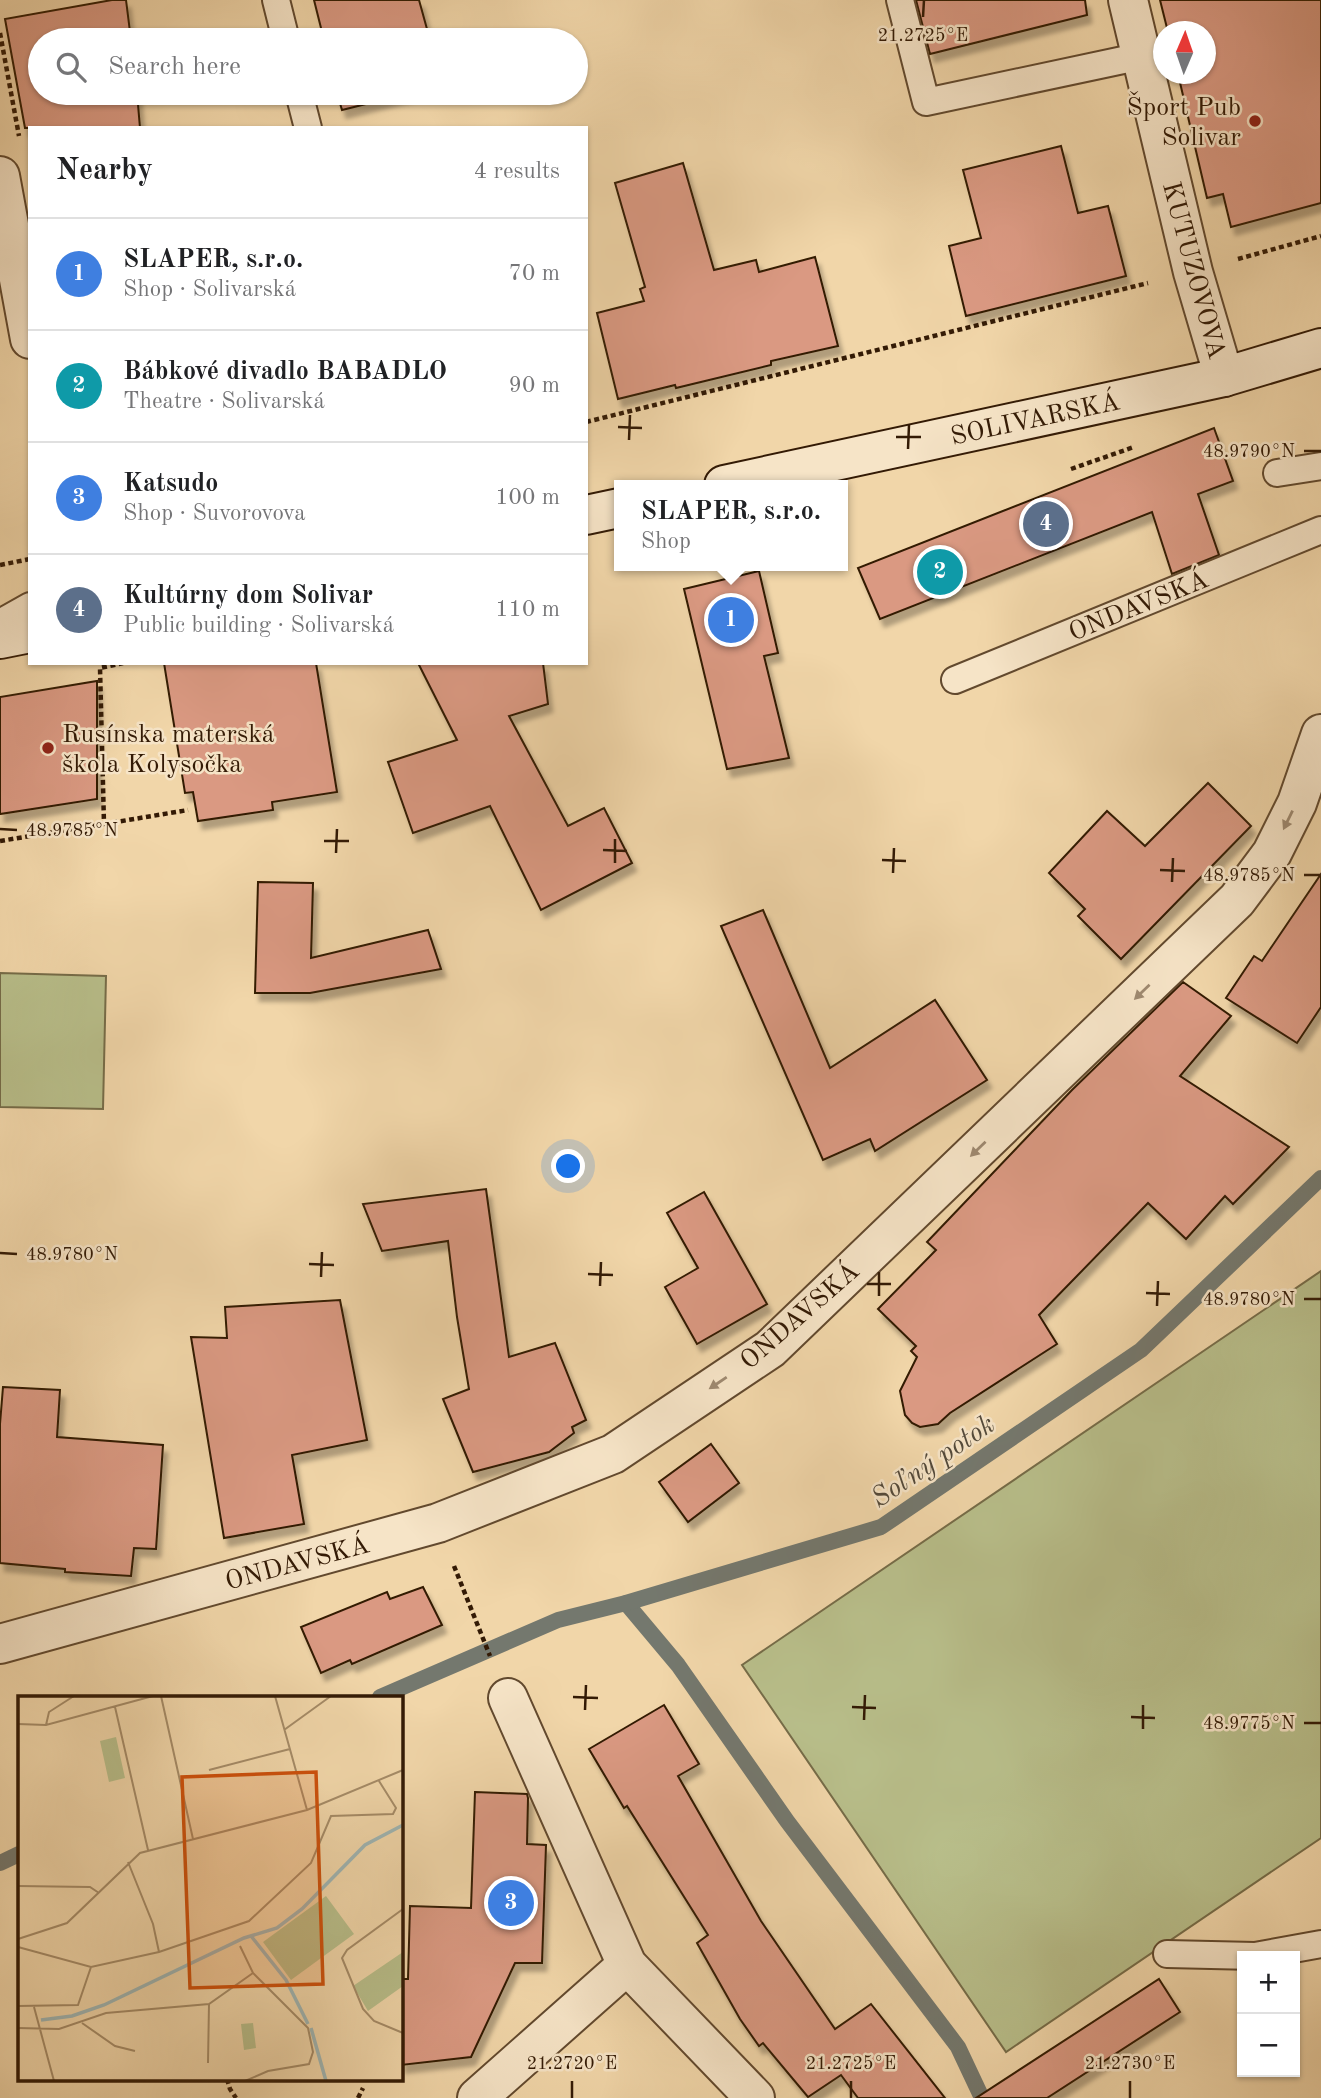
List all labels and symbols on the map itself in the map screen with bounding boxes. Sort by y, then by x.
north arrow [1153,21,1216,84]
text: 21.2725°E [878,27,968,45]
place label: Šport Pub Solivar [1127,90,1241,151]
marker: Šport Pub Solivar [1247,113,1263,129]
street label: KUTUZOVOVA [1157,179,1229,362]
street label: SOLIVARSKÁ [948,385,1123,451]
text: 48.9790°N [1203,443,1295,461]
pin: 4 [1023,498,1069,550]
pin: 2 [917,546,963,598]
street label: ONDAVSKÁ [1064,563,1212,647]
pin: 1 [708,594,754,646]
place label: Rusínska materská škola Kolysočka [62,722,275,778]
marker: Rusínska materská škola Kolysočka [40,740,56,756]
one-way arrow [1283,810,1294,830]
text: 48.9785°N [26,822,118,840]
text: 48.9785°N [1203,867,1295,885]
one-way arrow [1134,984,1151,1000]
one-way arrow [970,1141,987,1157]
your location [551,1149,585,1183]
text: 48.9780°N [26,1246,118,1264]
street label: ONDAVSKÁ [733,1255,865,1375]
text: 48.9780°N [1203,1291,1295,1309]
one-way arrow [709,1376,727,1390]
water label: Soľný potok [867,1411,1001,1514]
street label: ONDAVSKÁ [222,1528,373,1596]
inset map [18,1696,402,2080]
text: 48.9775°N [1203,1715,1295,1733]
pin: 3 [488,1877,534,1929]
text: 21.2720°E [527,2055,617,2073]
text: 21.2725°E [806,2055,896,2073]
text: 21.2730°E [1085,2055,1175,2073]

